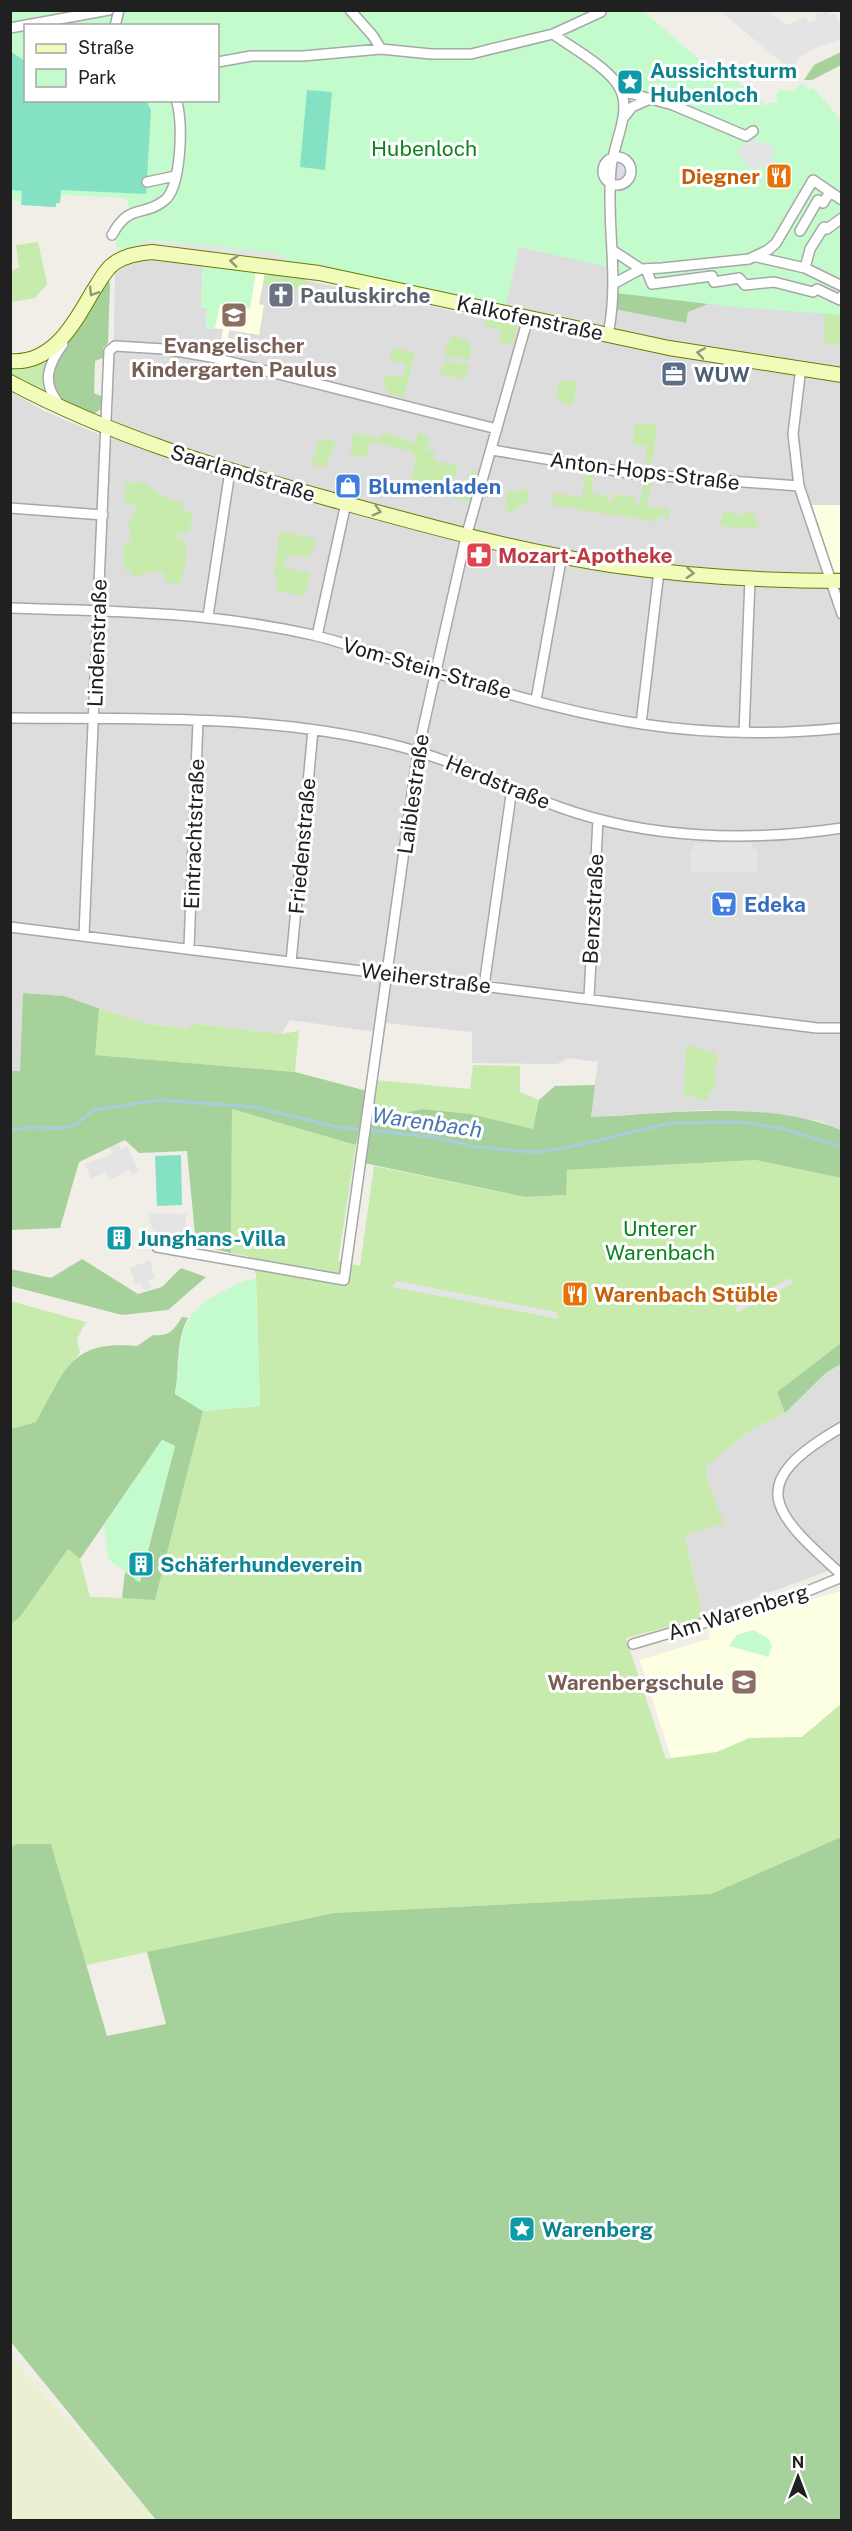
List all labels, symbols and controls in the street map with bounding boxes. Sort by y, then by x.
legend [24,24,219,102]
text: Straße [78,37,134,58]
place label: Aussichtsturm Hubenloch [650,58,797,107]
text: Park [78,67,116,88]
place icon: Aussichtsturm Hubenloch [615,67,645,97]
park label: Hubenloch [371,136,477,161]
restaurant icon: Diegner [764,161,794,191]
place label: Diegner [681,164,760,189]
one-way arrow [230,255,239,267]
church icon: Pauluskirche [266,280,296,310]
place label: Pauluskirche [300,283,431,308]
one-way arrow [88,286,100,296]
street label: Kalkofenstraße [454,290,606,346]
school or university icon: Evangelischer Kindergarten Paulus [219,300,249,330]
place label: Evangelischer Kindergarten Paulus [131,333,337,382]
one-way arrow [696,347,706,360]
office icon: WUW [659,359,689,389]
place label: WUW [694,362,750,387]
street label: Saarlandstraße [168,439,318,507]
street label: Anton-Hops-Straße [549,447,741,495]
shop icon: Blumenladen [333,471,363,501]
place label: Blumenladen [368,474,501,499]
one-way arrow [372,504,382,517]
pharmacy icon: Mozart-Apotheke [464,540,494,570]
place label: Mozart-Apotheke [498,543,673,568]
one-way arrow [685,566,694,579]
street label: Lindenstraße [82,578,112,708]
street label: Vom-Stein-Straße [340,632,514,704]
street label: Laiblestraße [392,732,434,856]
street label: Herdstraße [442,750,554,814]
street label: Eintrachtstraße [179,758,209,910]
street label: Friedenstraße [284,777,320,915]
street label: Benzstraße [578,853,608,965]
supermarket icon: Edeka [709,889,739,919]
place label: Edeka [744,892,806,917]
street label: Weiherstraße [360,958,492,998]
water label: Warenbach [370,1101,484,1143]
park label: Unterer Warenbach [605,1216,715,1265]
building icon: Junghans-Villa [104,1223,134,1253]
place label: Junghans-Villa [138,1226,286,1251]
restaurant icon: Warenbach Stüble [560,1279,590,1309]
place label: Warenbach Stüble [594,1282,778,1307]
building icon: Schäferhundeverein [126,1549,156,1579]
place label: Schäferhundeverein [160,1552,363,1577]
street label: Am Warenberg [665,1579,811,1645]
school or university icon: Warenbergschule [729,1667,759,1697]
place label: Warenbergschule [547,1670,724,1695]
place icon: Warenberg [507,2214,537,2244]
place label: Warenberg [542,2217,653,2242]
north arrow [768,2447,828,2507]
text: N [792,2453,804,2472]

